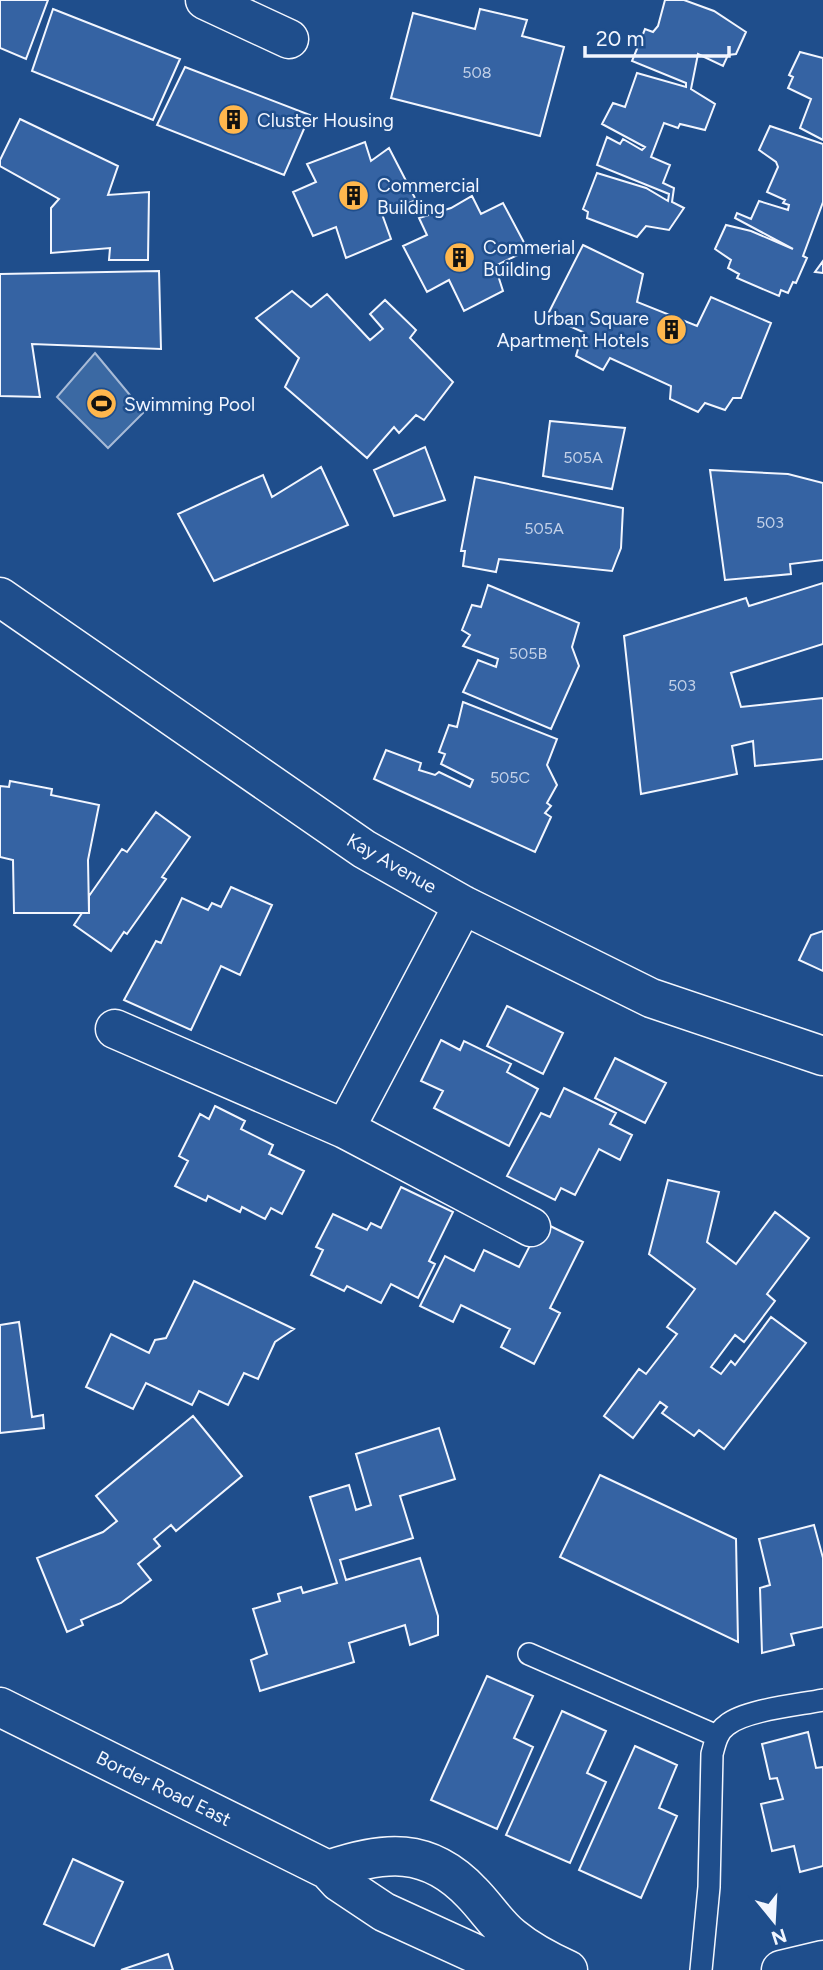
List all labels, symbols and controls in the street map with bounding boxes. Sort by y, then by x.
scale bar [585,14,728,58]
text: 20 m [596,26,644,51]
house number: 508 [462,63,492,82]
building icon: Cluster Housing [217,103,251,137]
place label: Cluster Housing [257,109,394,132]
place label: Commercial Building [377,174,479,219]
building icon: Commercial Building [337,179,371,213]
place label: Commerial Building [483,236,575,281]
building icon: Commerial Building [443,241,477,275]
place label: Urban Square Apartment Hotels [497,307,649,352]
building icon: Urban Square Apartment Hotels [655,312,689,346]
sports icon: Swimming Pool [84,387,118,421]
place label: Swimming Pool [124,393,255,416]
house number: 505A [563,448,603,467]
house number: 503 [756,513,784,532]
house number: 505A [524,519,564,538]
house number: 505B [509,644,547,663]
house number: 503 [668,676,696,695]
house number: 505C [490,768,530,787]
street label: Kay Avenue [343,828,441,898]
street label: Border Road East [93,1746,235,1831]
north arrow [739,1886,809,1956]
text: N [769,1923,790,1950]

